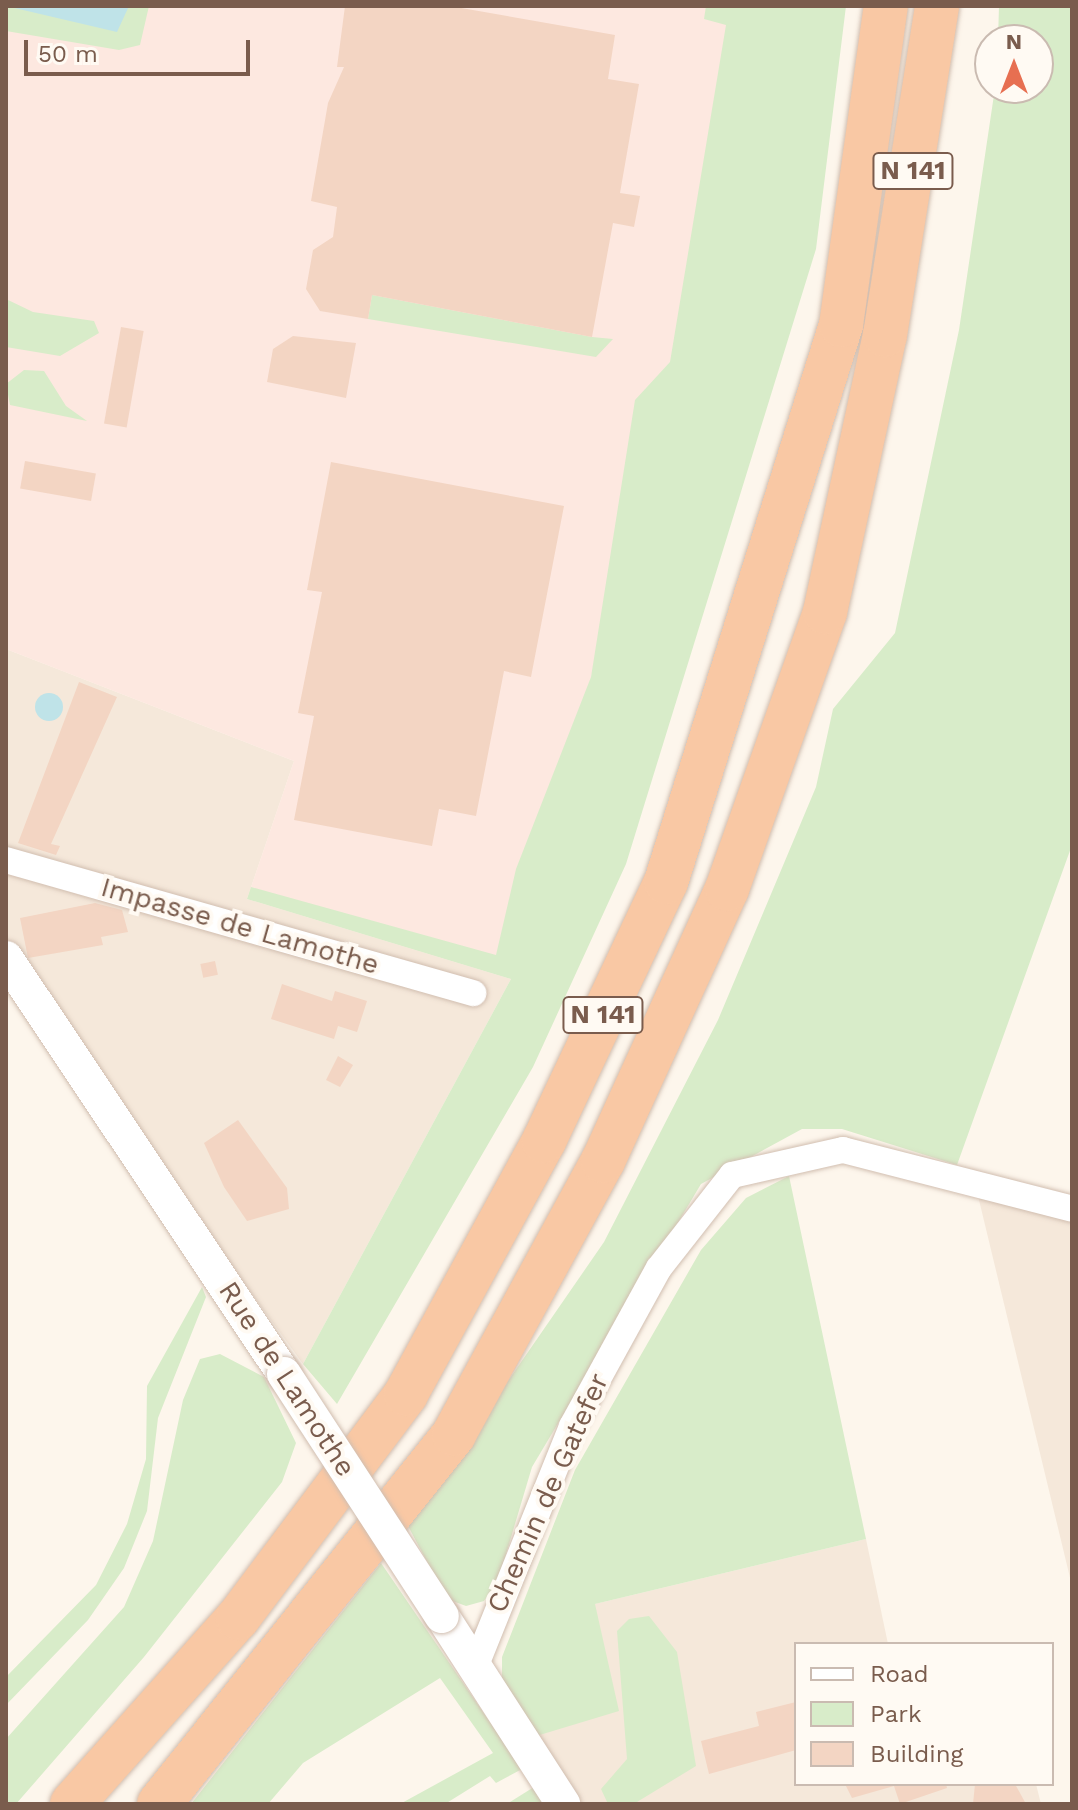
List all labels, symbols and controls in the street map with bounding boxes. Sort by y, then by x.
scale bar [28,24,254,74]
north arrow [974,24,1054,104]
text: N [1006,29,1022,54]
text: 50 m [38,40,98,68]
road number: N 141 [871,149,955,193]
street label: Impasse de Lamothe [97,870,383,982]
road number: N 141 [561,993,645,1037]
street label: Rue de Lamothe [211,1275,363,1483]
street label: Chemin de Gatefer [480,1368,616,1618]
legend [794,1642,1054,1786]
text: Road [870,1660,929,1688]
text: Park [870,1700,922,1728]
text: Building [870,1740,963,1768]

